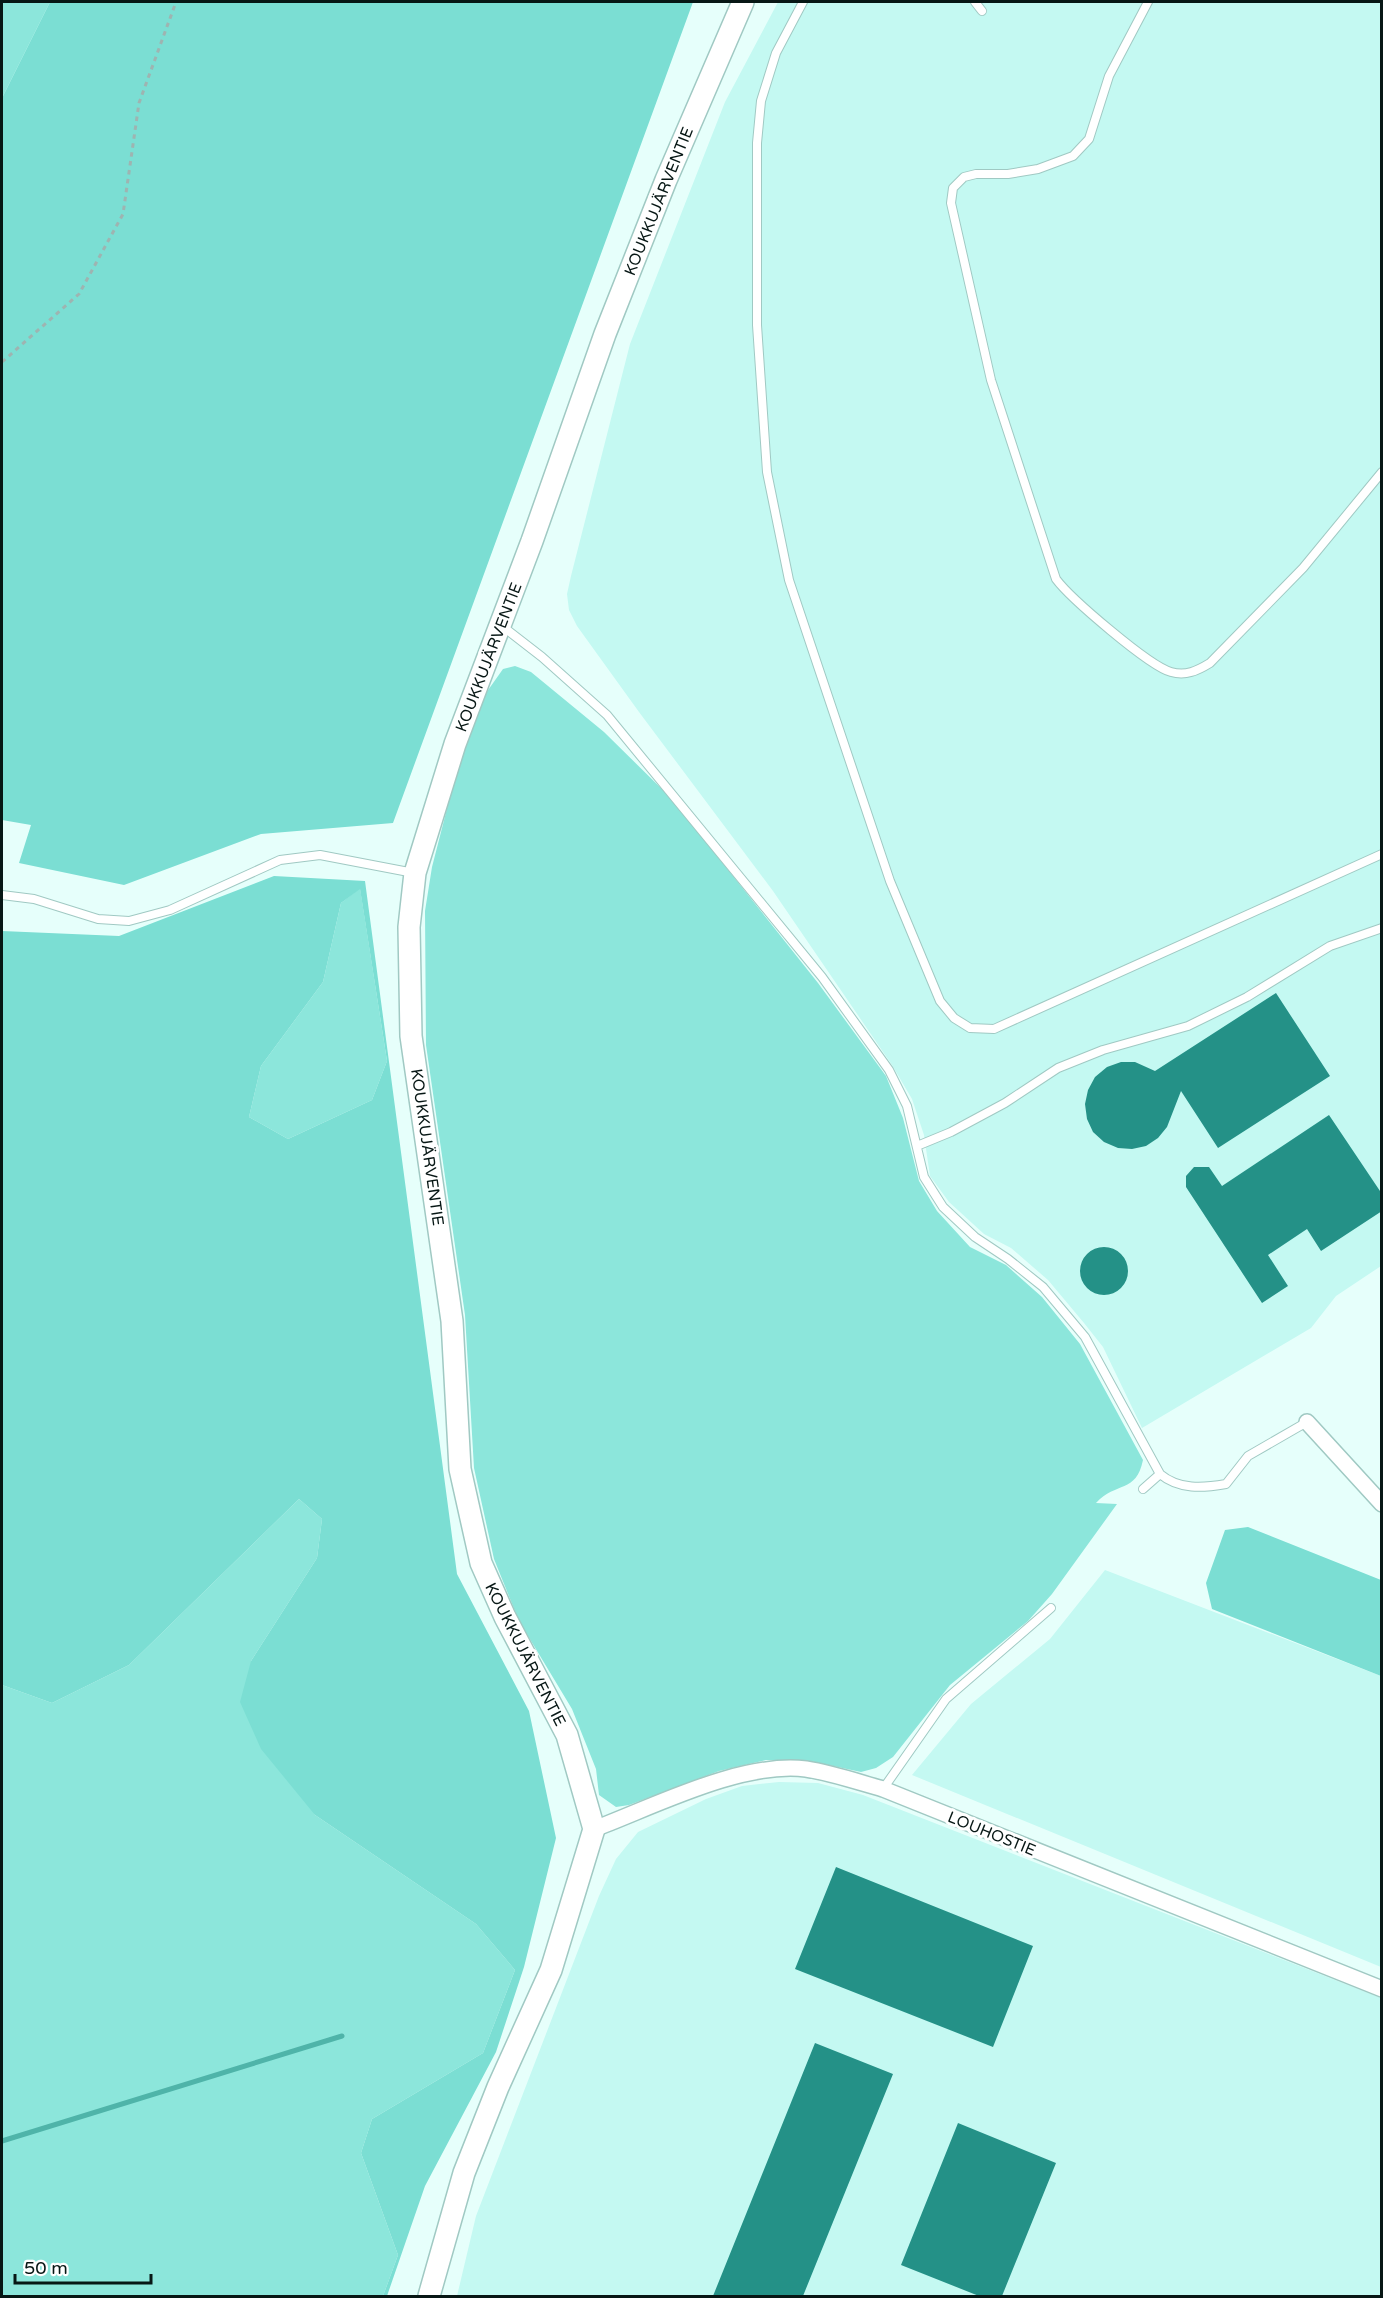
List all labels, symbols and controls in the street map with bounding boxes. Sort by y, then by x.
street label: KOUKKUJÄRVENTIE [620,124,698,279]
street label: KOUKKUJÄRVENTIE [451,580,527,735]
street label: KOUKKUJÄRVENTIE [406,1067,448,1227]
street label: KOUKKUJÄRVENTIE [480,1579,570,1730]
street label: LOUHOSTIE [945,1807,1039,1861]
scale bar [15,2247,152,2285]
text: 50 m [24,2257,68,2279]

